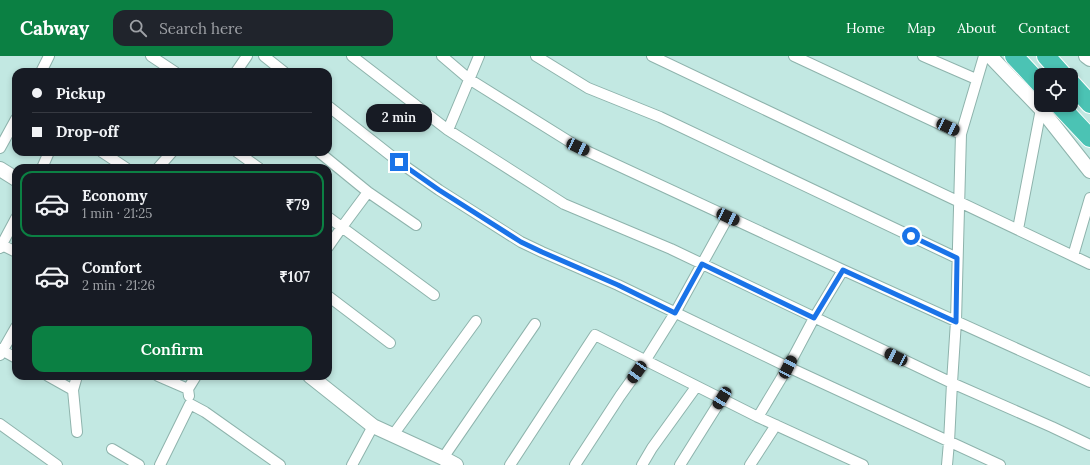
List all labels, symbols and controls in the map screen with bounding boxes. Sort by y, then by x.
search box [113,10,393,46]
text: Cabway [20,16,89,40]
icon: search [127,17,149,39]
text: Search here [159,19,243,38]
text: Home [846,19,885,37]
text: Map [907,19,935,37]
text: About [957,19,996,37]
text: Contact [1018,19,1070,37]
map controls [1034,68,1078,112]
button: locate [1034,68,1078,112]
text: Pickup [56,84,105,103]
callout: 2 min [366,104,432,132]
text: 2 min [382,109,416,126]
car [935,116,961,138]
text: Drop-off [56,122,118,141]
car [565,136,591,158]
route end [390,153,408,171]
icon: car [34,186,70,222]
text: Economy [82,186,147,205]
text: ₹79 [286,195,310,214]
text: 1 min · 21:25 [82,205,152,222]
car [715,206,741,228]
route start [902,227,920,245]
icon: car [34,258,70,294]
text: Comfort [82,258,142,277]
text: ₹107 [279,267,310,286]
text: 2 min · 21:26 [82,277,155,294]
button: Confirm [32,326,312,372]
car [883,346,909,368]
car [777,354,799,380]
car [625,359,649,385]
car [711,385,733,411]

